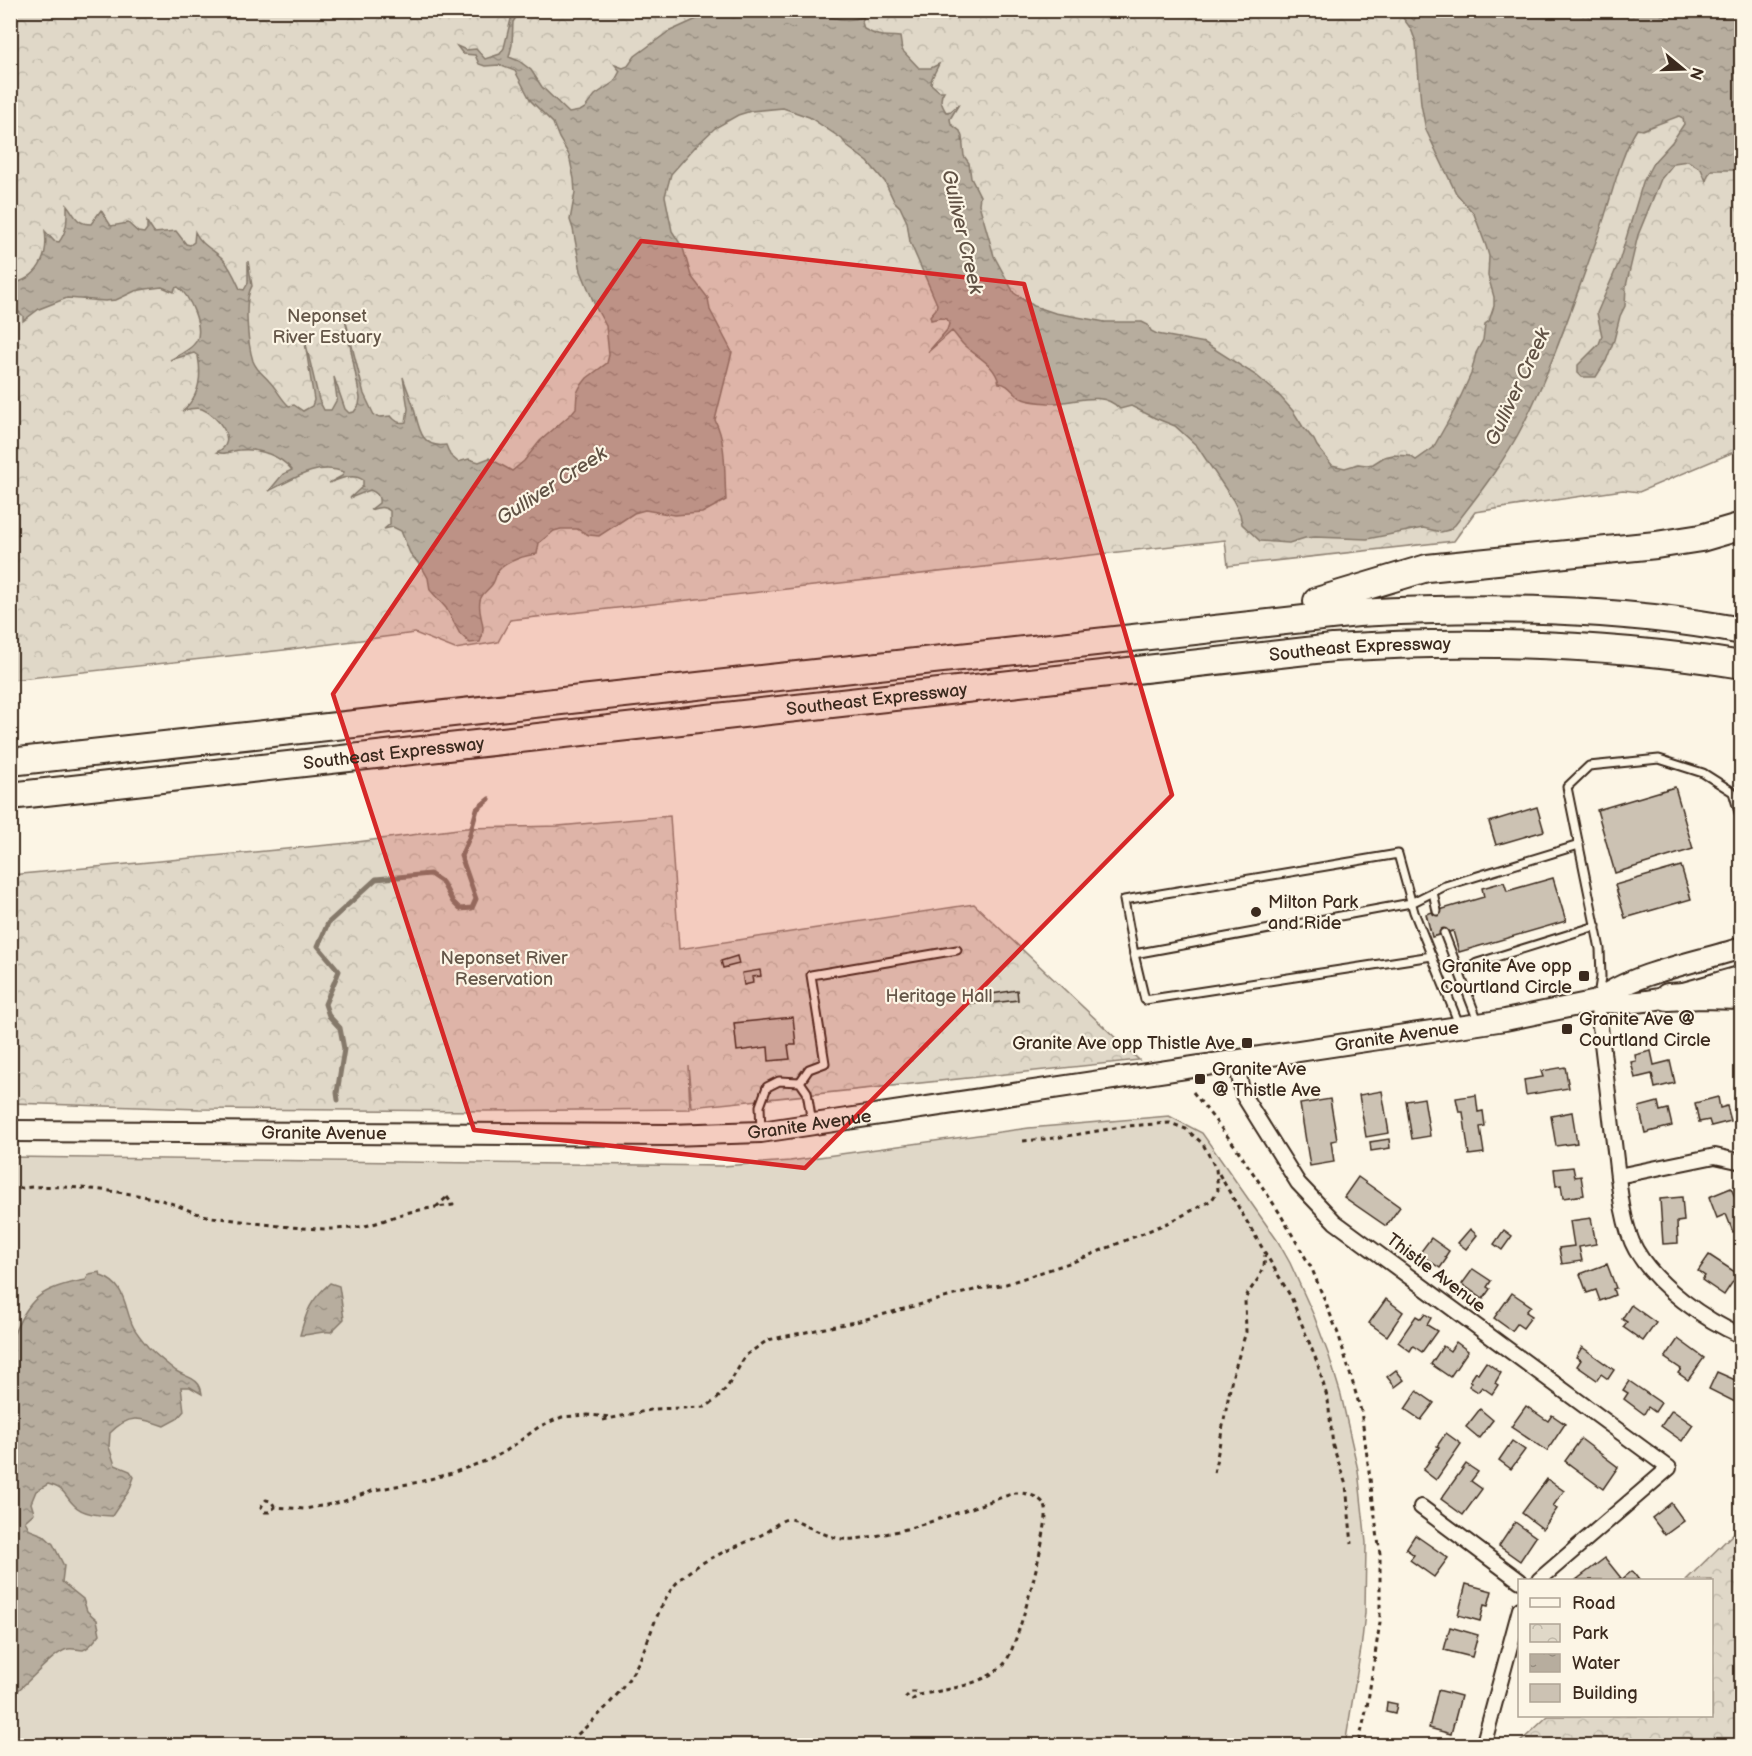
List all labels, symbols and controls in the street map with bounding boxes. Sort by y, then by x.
north arrow [1653,39,1713,99]
text: N [1685,65,1707,82]
water label: Gulliver Creek [936,167,988,298]
park label: Neponset River Estuary [273,306,382,348]
water label: Gulliver Creek [1480,323,1556,450]
water label: Gulliver Creek [492,441,613,531]
street label: Southeast Expressway [1268,633,1452,666]
street label: Southeast Expressway [785,678,969,720]
street label: Southeast Expressway [302,732,486,774]
place label: Milton Park and Ride [1268,892,1358,934]
marker: Milton Park and Ride [1249,905,1263,919]
park label: Neponset River Reservation [441,948,568,990]
place label: Granite Ave opp Courtland Circle [1440,956,1572,998]
marker: Granite Ave opp Courtland Circle [1577,969,1591,983]
park label: Heritage Hall [885,986,993,1007]
place label: Granite Ave @ Courtland Circle [1579,1009,1711,1051]
street label: Granite Avenue [1333,1017,1461,1056]
marker: Granite Ave @ Courtland Circle [1560,1022,1574,1036]
place label: Granite Ave opp Thistle Ave [1012,1033,1235,1054]
marker: Granite Ave opp Thistle Ave [1240,1036,1254,1050]
place label: Granite Ave @ Thistle Ave [1212,1059,1321,1101]
marker: Granite Ave @ Thistle Ave [1193,1072,1207,1086]
street label: Granite Avenue [747,1105,873,1143]
street label: Granite Avenue [261,1122,387,1144]
street label: Thistle Avenue [1382,1229,1490,1317]
legend [1518,1579,1713,1717]
text: Road [1572,1593,1616,1614]
text: Park [1572,1623,1608,1644]
text: Water [1572,1653,1620,1674]
text: Building [1572,1683,1638,1704]

